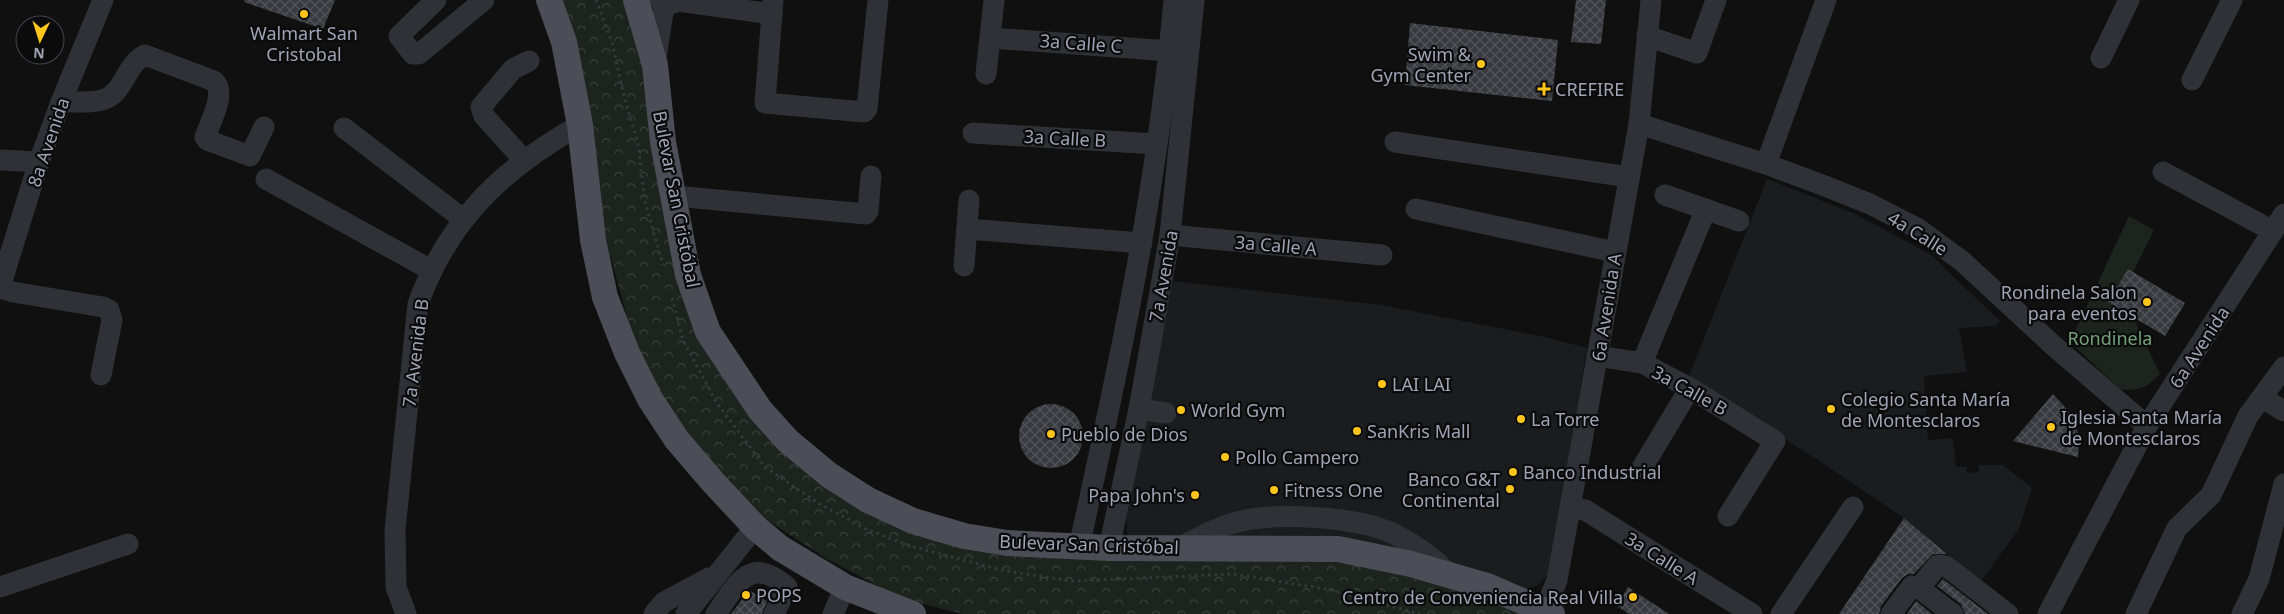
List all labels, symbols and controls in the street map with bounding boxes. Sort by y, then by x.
marker: Walmart San Cristobal [298,8,310,20]
north arrow [15,15,65,65]
place label: Walmart San Cristobal [250,21,358,66]
street label: 3a Calle C [1039,28,1123,58]
place label: Swim & Gym Center [1370,42,1472,87]
text: N [33,44,45,63]
marker: Swim & Gym Center [1475,58,1487,70]
place label: CREFIRE [1555,77,1624,101]
marker: CREFIRE [1537,82,1551,96]
street label: 8a Avenida [22,94,74,190]
street label: Bulevar San Cristóbal [648,109,706,289]
street label: 3a Calle B [1023,124,1107,152]
street label: 4a Calle [1884,205,1952,261]
street label: 7a Avenida [1143,228,1183,324]
street label: 3a Calle A [1234,229,1318,261]
street label: 6a Avenida A [1586,251,1626,363]
place label: Rondinela Salon para eventos [2001,280,2137,325]
marker: Rondinela Salon para eventos [2141,296,2153,308]
street label: 7a Avenida B [396,297,434,409]
street label: 6a Avenida [2164,302,2234,392]
park label: Rondinela [2068,326,2152,350]
street label: 3a Calle B [1648,360,1732,420]
place label: LAI LAI [1392,372,1451,396]
marker: LAI LAI [1376,378,1388,390]
place label: Colegio Santa María de Montesclaros [1841,387,2010,432]
place label: World Gym [1191,398,1285,422]
marker: Colegio Santa María de Montesclaros [1825,403,1837,415]
marker: World Gym [1175,404,1187,416]
place label: Iglesia Santa María de Montesclaros [2061,405,2222,450]
place label: La Torre [1531,407,1600,431]
marker: La Torre [1515,413,1527,425]
place label: SanKris Mall [1367,419,1470,443]
marker: Iglesia Santa María de Montesclaros [2045,421,2057,433]
place label: Pueblo de Dios [1061,422,1188,446]
marker: SanKris Mall [1351,425,1363,437]
marker: Pueblo de Dios [1045,428,1057,440]
place label: Pollo Campero [1235,445,1359,469]
marker: Pollo Campero [1219,451,1231,463]
place label: Banco Industrial [1523,460,1662,484]
marker: Banco Industrial [1507,466,1519,478]
place label: Banco G&T Continental [1402,467,1500,512]
place label: Fitness One [1284,478,1383,502]
place label: Papa John's [1088,483,1185,507]
marker: Banco G&T Continental [1504,483,1516,495]
marker: Fitness One [1268,484,1280,496]
marker: Papa John's [1189,489,1201,501]
street label: 3a Calle A [1621,526,1704,590]
street label: Bulevar San Cristóbal [999,529,1179,559]
place label: POPS [756,583,802,607]
place label: Centro de Conveniencia Real Villa [1342,585,1623,609]
marker: POPS [740,589,752,601]
marker: Centro de Conveniencia Real Villa [1627,591,1639,603]

